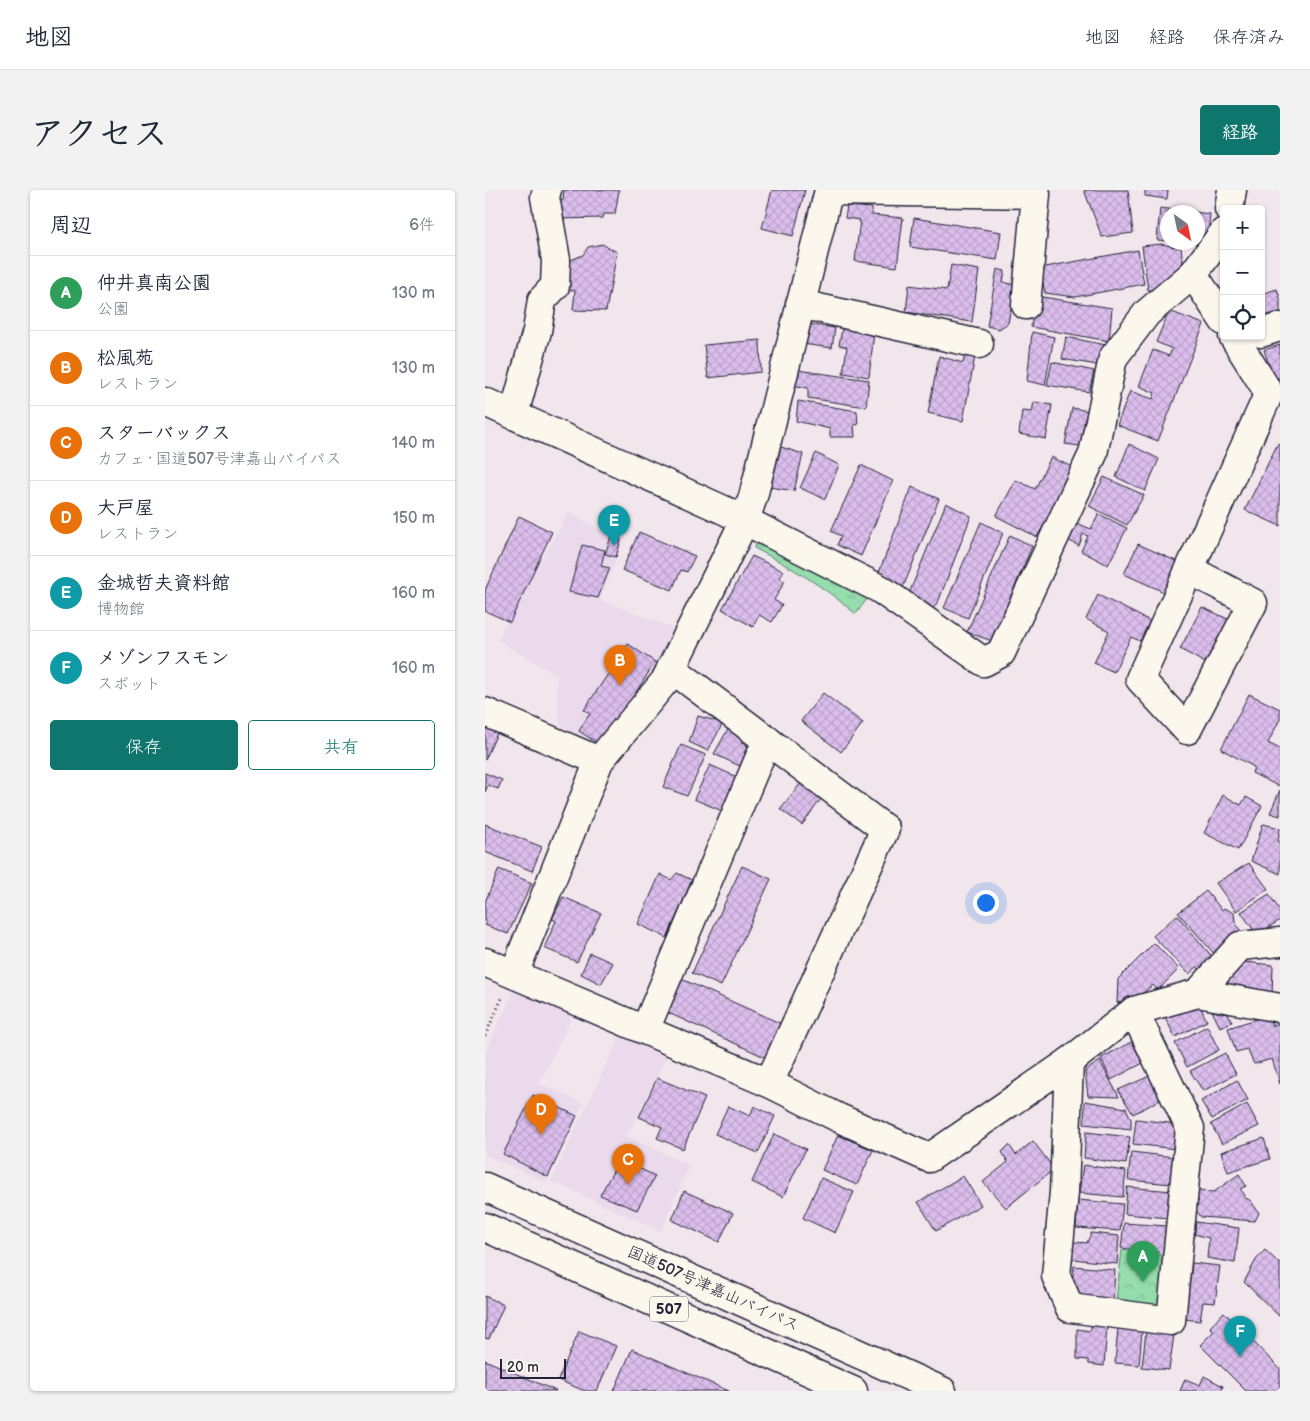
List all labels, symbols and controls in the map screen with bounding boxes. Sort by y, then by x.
text: 地図 [25,23,73,52]
text: 地図 [1085,27,1121,48]
text: 経路 [1149,27,1185,48]
text: 保存済み [1213,27,1285,48]
button: 経路 [1200,105,1280,155]
text: アクセス [30,113,168,156]
north arrow [1160,205,1205,250]
map controls [1220,205,1265,340]
button: + [1220,205,1265,250]
text: 周辺 [50,213,92,238]
text: 6件 [409,216,435,235]
button: − [1220,250,1265,295]
text: 仲井真南公園 [97,272,211,295]
text: A [61,284,71,303]
text: 130 m [392,284,435,303]
button: locate [1220,295,1265,340]
text: 公園 [97,300,129,319]
text: 松風苑 [97,347,154,370]
text: B [60,359,72,378]
text: 130 m [392,359,435,378]
text: レストラン [97,375,178,394]
text: スターバックス [97,422,230,445]
text: C [60,434,72,453]
text: 140 m [392,434,435,453]
text: カフェ · 国道507号津嘉山バイパス [97,450,342,469]
text: 大戸屋 [97,497,154,520]
pin: E [598,505,630,546]
text: D [60,509,72,528]
text: 150 m [393,509,435,528]
text: レストラン [97,525,178,544]
text: 金城哲夫資料館 [97,572,230,595]
text: E [61,584,71,603]
text: 160 m [392,584,435,603]
text: 博物館 [97,600,145,619]
pin: B [604,645,636,686]
text: メゾンフスモン [97,647,229,670]
text: F [61,659,71,678]
text: 160 m [392,659,435,678]
text: スポット [97,675,161,694]
button: 保存 [50,720,238,770]
button: 共有 [248,720,435,770]
your location [973,890,999,916]
pin: D [525,1094,557,1135]
pin: C [612,1144,644,1185]
pin: A [1127,1241,1159,1282]
street label: 国道507号津嘉山バイパス [624,1242,802,1336]
road number: 507 [650,1296,688,1322]
pin: F [1224,1316,1256,1357]
scale bar [500,1356,566,1379]
text: 20 m [507,1359,539,1376]

